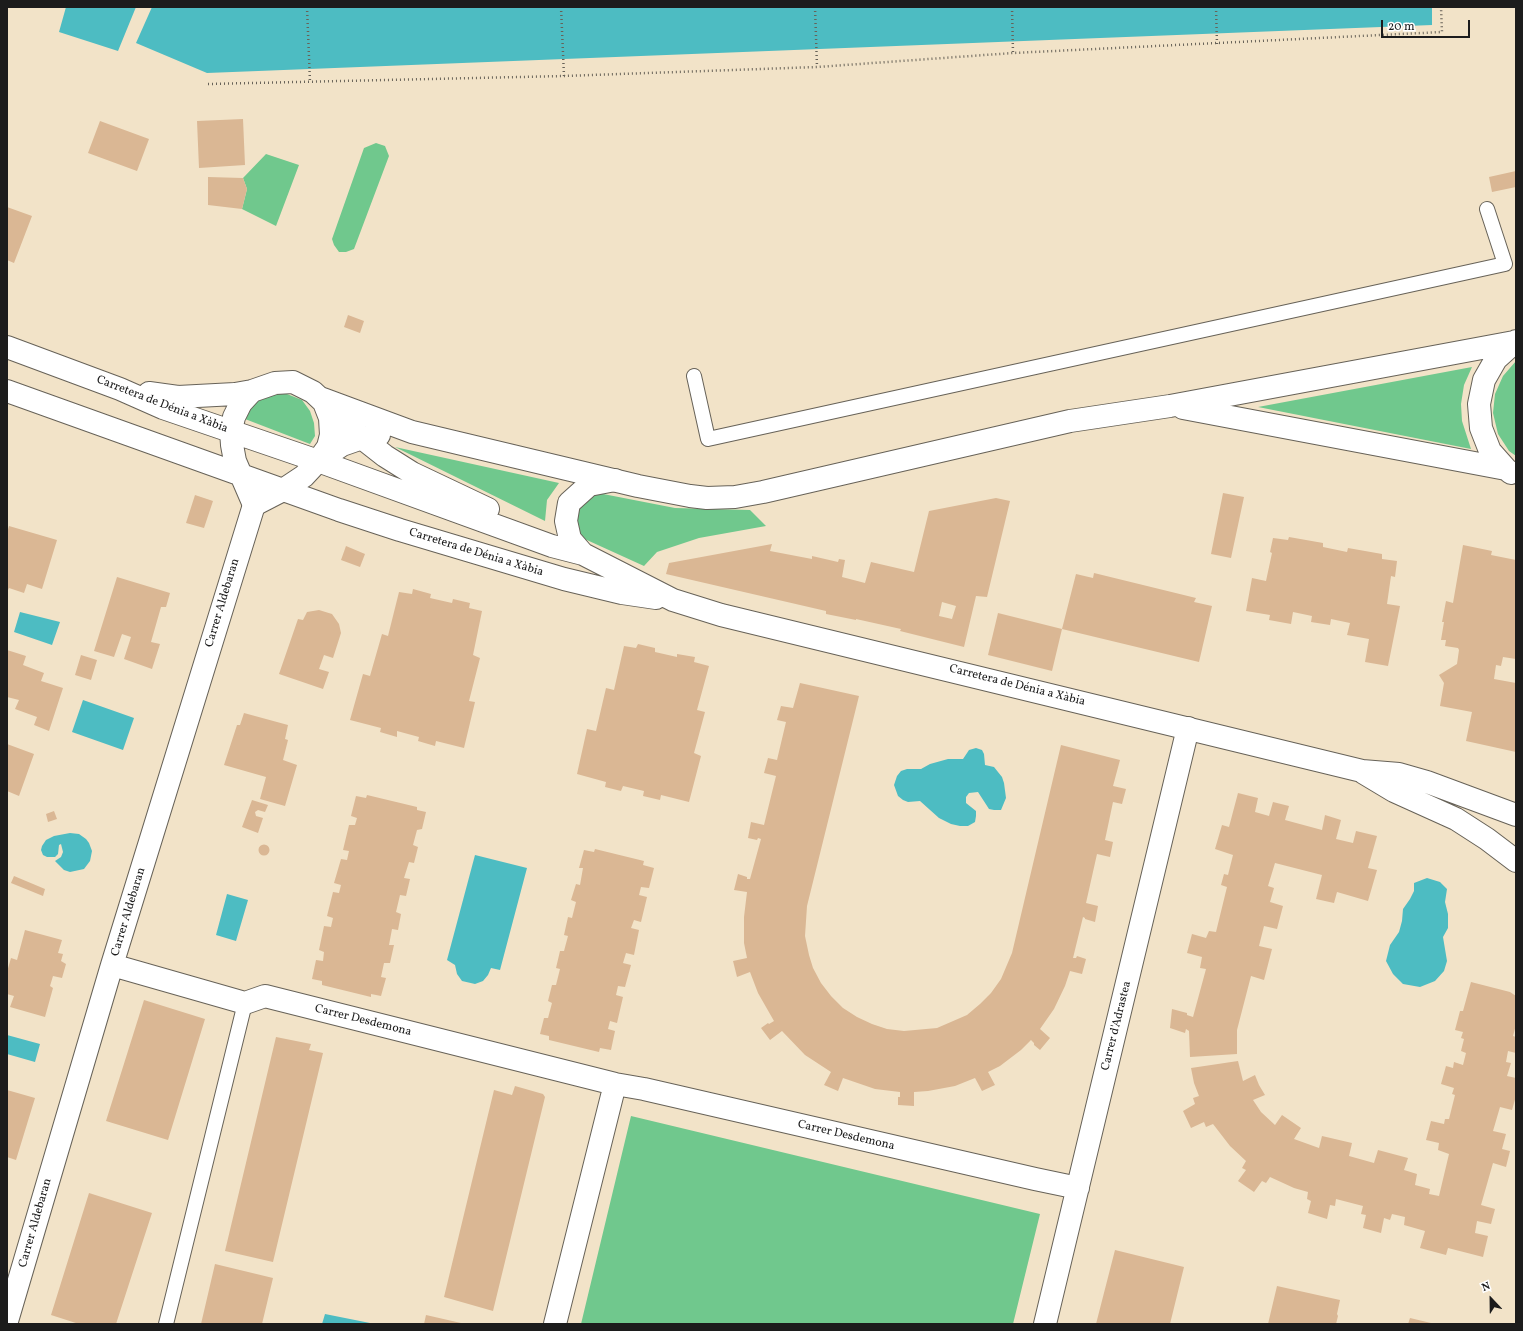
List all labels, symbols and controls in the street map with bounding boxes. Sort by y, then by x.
scale bar [1383,12,1472,38]
text: 20 m [1388,19,1415,35]
street label: Carretera de Dénia a Xàbia [94,373,230,437]
street label: Carretera de Dénia a Xàbia [407,526,545,580]
street label: Carrer Aldebaran [203,557,243,649]
street label: Carretera de Dénia a Xàbia [947,662,1087,710]
street label: Carrer Aldebaran [109,866,149,958]
street label: Carrer d'Adrastea [1099,980,1135,1072]
street label: Carrer Desdemona [313,1002,413,1040]
street label: Carrer Desdemona [796,1118,896,1154]
street label: Carrer Aldebaran [16,1177,56,1269]
north arrow [1471,1279,1511,1319]
text: N [1480,1279,1493,1296]

